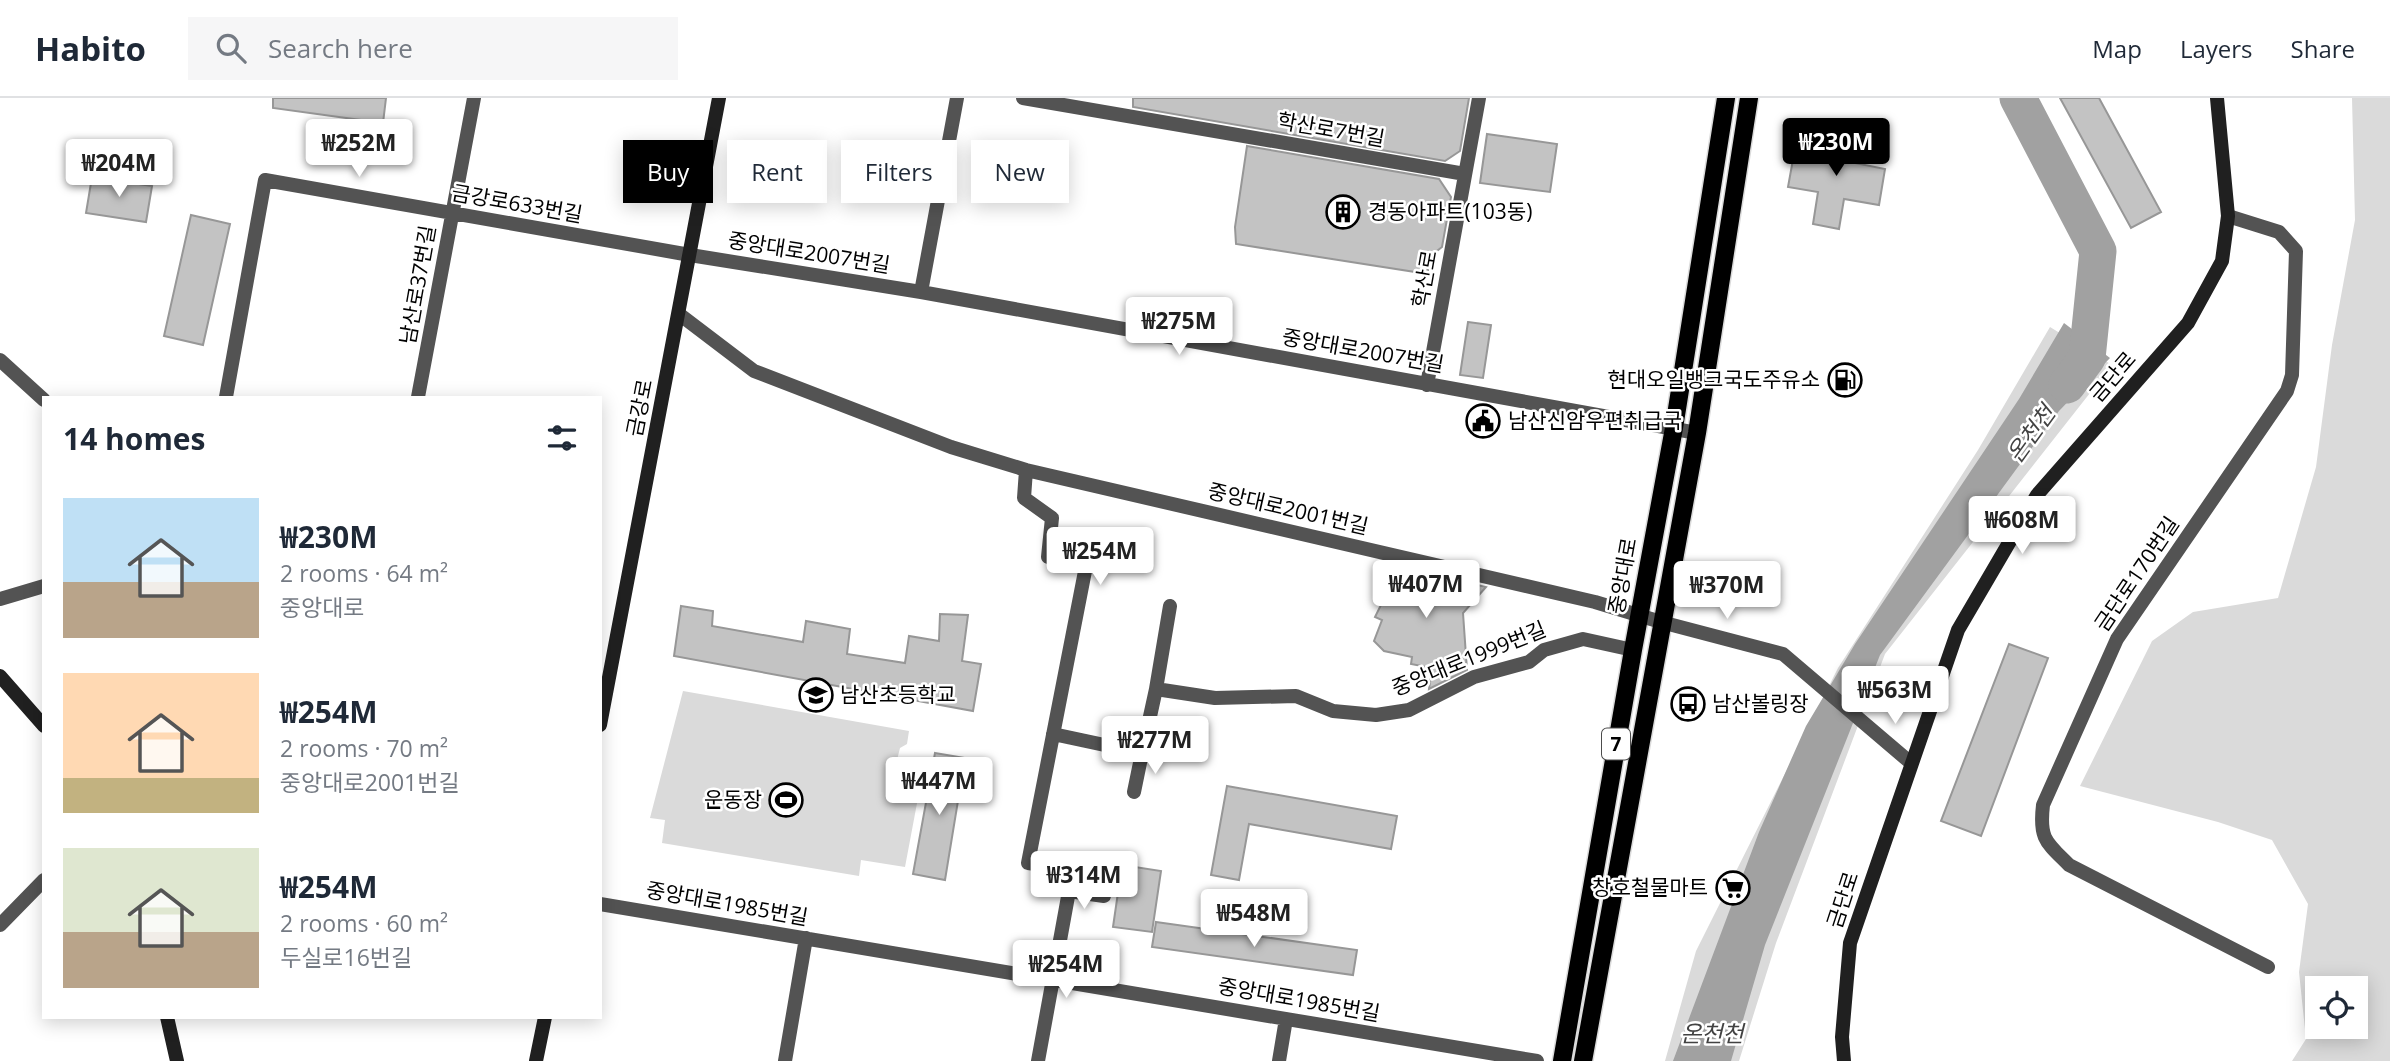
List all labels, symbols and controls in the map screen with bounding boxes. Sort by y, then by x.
search box [188,17,678,80]
text: Habito [35,26,146,71]
icon: search [212,29,250,67]
text: Search here [268,30,413,66]
text: Map [2092,32,2142,65]
text: Layers [2180,32,2253,65]
text: Share [2291,32,2355,65]
street label: 학산로7번길 [1275,106,1387,152]
pin: ₩230M [1787,118,1885,178]
pin: ₩252M [310,120,408,179]
text: ₩230M [1799,125,1873,157]
text: ₩252M [322,126,396,158]
pin: ₩204M [70,140,168,199]
chip: Buy [623,140,713,203]
chip: Rent [727,140,827,203]
chip: Filters [841,140,957,203]
chip: New [971,140,1069,203]
text: ₩204M [82,146,156,178]
street label: 금강로633번길 [449,178,585,228]
building icon: 경동아파트(103동) [1324,193,1362,231]
place label: 경동아파트(103동) [1368,197,1532,225]
street label: 남산로37번길 [393,223,441,347]
street label: 중앙대로2007번길 [726,225,892,279]
street label: 학산로 [1405,248,1443,310]
pin: ₩275M [1130,298,1228,357]
text: ₩275M [1142,304,1216,336]
street label: 중앙대로2007번길 [1280,322,1446,378]
street label: 금단로 [2083,345,2142,407]
fuel station icon: 현대오일뱅크국도주유소 [1826,361,1864,399]
place label: 현대오일뱅크국도주유소 [1607,365,1820,393]
street label: 금강로 [620,377,658,439]
water label: 온천천 [1999,396,2063,468]
public building icon: 남산신암우편취급국 [1464,402,1502,440]
place label: 남산신암우편취급국 [1508,406,1682,434]
text: 14 homes [63,418,206,459]
icon: filters [543,419,581,457]
street label: 중앙대로2001번길 [1205,476,1371,540]
pin: ₩608M [1973,496,2071,556]
text: ₩608M [1985,503,2059,535]
street label: 금단로170번길 [2087,511,2185,636]
text: ₩230M [280,516,377,557]
icon: home [119,526,203,610]
pin: ₩254M [1051,528,1149,587]
text: ₩254M [1063,534,1137,566]
street label: 중앙대로 [1602,535,1643,616]
text: 2 rooms · 64 m² [280,557,448,589]
pin: ₩407M [1377,560,1475,620]
pin: ₩370M [1678,561,1776,621]
text: ₩407M [1389,567,1463,599]
text: ₩370M [1690,568,1764,600]
text: 중앙대로 [280,591,365,623]
street label: 중앙대로1999번길 [1387,614,1550,702]
pin: ₩563M [1846,666,1944,726]
text: ₩563M [1858,673,1932,705]
school or university icon: 남산초등학교 [797,676,835,714]
place label: 남산초등학교 [840,680,956,708]
bus stop icon: 남산볼링장 [1669,685,1707,723]
place label: 남산볼링장 [1712,689,1809,717]
text: ₩254M [280,691,377,732]
icon: home [119,701,203,785]
pin: ₩277M [1106,716,1204,776]
text: ₩277M [1118,723,1192,755]
road number: 7 [1602,729,1630,760]
text: 2 rooms · 70 m² [280,732,448,764]
pin: ₩447M [890,758,988,817]
text: ₩447M [902,764,976,796]
text: 중앙대로2001번길 [280,766,460,798]
sports icon: 운동장 [767,781,805,819]
place label: 운동장 [704,785,762,813]
pin: ₩314M [1035,852,1133,911]
text: ₩314M [1047,858,1121,890]
text: ₩254M [280,866,377,907]
street label: 금단로 [1820,868,1864,932]
supermarket icon: 창호철물마트 [1714,869,1752,907]
place label: 창호철물마트 [1592,873,1708,901]
street label: 중앙대로1985번길 [644,875,810,931]
icon: home [119,876,203,960]
pin: ₩548M [1205,890,1303,949]
text: ₩548M [1217,896,1291,928]
text: 2 rooms · 60 m² [280,907,448,939]
pin: ₩254M [1017,940,1115,1000]
text: 두실로16번길 [280,941,412,973]
text: ₩254M [1029,947,1103,979]
street label: 중앙대로1985번길 [1216,971,1382,1027]
map controls [2305,976,2368,1039]
button: locate [2305,976,2368,1039]
water label: 온천천 [1680,1017,1747,1049]

